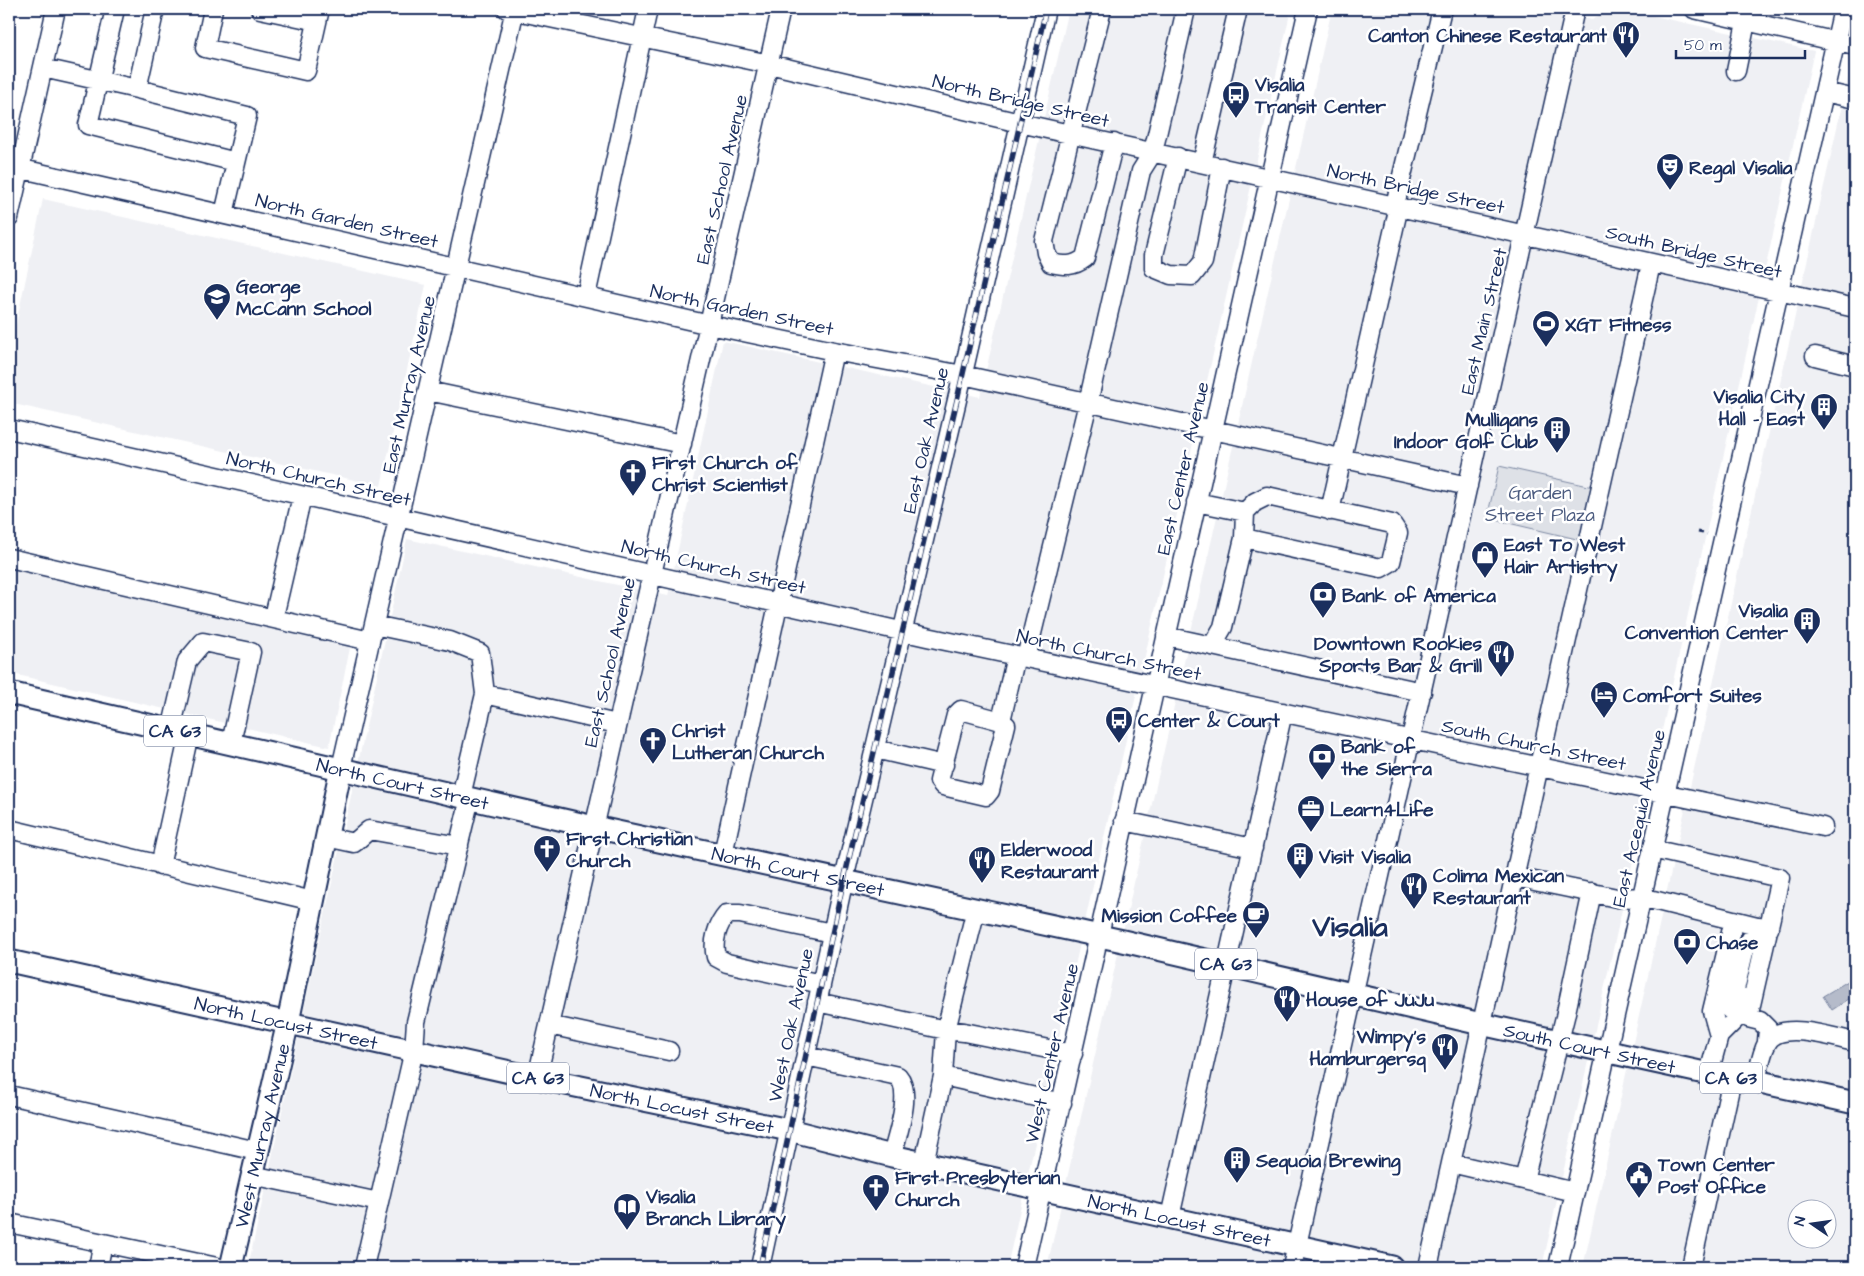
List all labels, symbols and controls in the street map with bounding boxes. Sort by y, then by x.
restaurant icon: Canton Chinese Restaurant [1611,20,1641,59]
place label: Canton Chinese Restaurant [1368,23,1607,50]
scale bar [1676,28,1805,60]
text: 50 m [1684,35,1722,56]
street label: North Bridge Street [929,68,1112,136]
place label: Visalia Transit Center [1254,72,1386,121]
bus stop icon: Visalia Transit Center [1221,80,1251,119]
street label: East School Avenue [690,92,755,267]
theatre icon: Regal Visalia [1655,152,1685,191]
place label: Regal Visalia [1689,155,1793,183]
street label: North Bridge Street [1324,157,1507,222]
street label: North Garden Street [253,187,441,256]
street label: South Bridge Street [1603,219,1785,287]
street label: East Main Street [1454,245,1515,397]
place label: George McCann School [236,274,371,323]
street label: North Garden Street [648,278,836,343]
school or university icon: George McCann School [202,282,232,321]
street label: East Murray Avenue [376,293,444,476]
sports icon: XGT Fitness [1531,309,1561,348]
place label: XGT Fitness [1565,312,1672,339]
street label: East Oak Avenue [897,365,956,516]
street label: East Center Avenue [1150,379,1216,557]
place label: Visalia City Hall - East [1712,384,1806,433]
building icon: Visalia City Hall - East [1809,392,1839,431]
place label: Mulligans Indoor Golf Club [1394,407,1538,456]
building icon: Mulligans Indoor Golf Club [1542,415,1572,454]
street label: North Church Street [224,445,414,514]
place label: First Church of Christ Scientist [652,450,798,499]
church icon: First Church of Christ Scientist [618,458,648,497]
park label: Garden Street Plaza [1485,480,1595,529]
place label: East To West Hair Artistry [1504,532,1626,582]
street label: North Church Street [619,533,809,602]
shop icon: East To West Hair Artistry [1470,540,1500,579]
street label: East School Avenue [578,575,643,750]
bank icon: Bank of America [1308,580,1338,619]
place label: Bank of America [1342,583,1496,610]
place label: Visalia Convention Center [1625,598,1789,647]
building icon: Visalia Convention Center [1792,606,1822,645]
street label: North Church Street [1014,623,1204,688]
place label: Downtown Rookies Sports Bar & Grill [1314,631,1482,680]
restaurant icon: Downtown Rookies Sports Bar & Grill [1486,639,1516,678]
hotel icon: Comfort Suites [1589,680,1619,719]
place label: Comfort Suites [1623,683,1762,710]
bus stop icon: Center & Court [1104,705,1134,744]
place label: Center & Court [1138,708,1280,735]
street label: South Church Street [1439,713,1629,778]
road number: CA 63 [144,716,206,746]
place label: Christ Lutheran Church [672,718,824,767]
church icon: Christ Lutheran Church [638,726,668,765]
street label: East Acequia Avenue [1606,727,1673,910]
place label: Bank of the Sierra [1340,734,1432,783]
bank icon: Bank of the Sierra [1307,742,1337,781]
street label: North Court Street [314,752,492,818]
office icon: Learn4Life [1296,794,1326,833]
place label: Learn4Life [1330,797,1434,824]
place label: First Christian Church [566,826,693,875]
church icon: First Christian Church [532,834,562,873]
place label: Elderwood Restaurant [1001,837,1099,886]
street label: North Court Street [709,841,887,904]
building icon: Visit Visalia [1285,841,1315,880]
place label: Visit Visalia [1318,844,1411,871]
restaurant icon: Elderwood Restaurant [967,845,997,884]
place label: Colima Mexican Restaurant [1433,863,1565,912]
restaurant icon: Colima Mexican Restaurant [1399,871,1429,910]
cafe icon: Mission Coffee [1241,900,1271,939]
place label: Mission Coffee [1101,903,1238,930]
district label: Visalia [1311,907,1388,948]
bank icon: Chase [1672,927,1702,966]
place label: Chase [1706,930,1759,957]
street label: West Oak Avenue [762,946,821,1105]
road number: CA 63 [1195,949,1257,980]
street label: West Center Avenue [1019,961,1086,1146]
restaurant icon: House of JuJu [1272,984,1302,1023]
place label: House of JuJu [1306,987,1435,1014]
street label: North Locust Street [192,991,380,1057]
street label: South Court Street [1501,1017,1678,1081]
place label: Wimpy's Hamburgersq [1309,1024,1426,1074]
restaurant icon: Wimpy's Hamburgersq [1430,1032,1460,1071]
street label: West Murray Avenue [229,1041,298,1231]
road number: CA 63 [507,1062,569,1094]
road number: CA 63 [1700,1062,1762,1094]
street label: North Locust Street [588,1077,776,1142]
building icon: Sequoia Brewing [1222,1145,1252,1184]
place label: Sequoia Brewing [1255,1148,1401,1176]
place label: Town Center Post Office [1657,1152,1775,1201]
public building icon: Town Center Post Office [1624,1160,1654,1199]
place label: First Presbyterian Church [895,1165,1061,1214]
church icon: First Presbyterian Church [861,1173,891,1212]
place label: Visalia Branch Library [645,1184,787,1234]
street label: North Locust Street [1085,1188,1274,1255]
library icon: Visalia Branch Library [612,1192,642,1231]
north arrow [1786,1198,1836,1248]
text: N [1790,1215,1811,1228]

